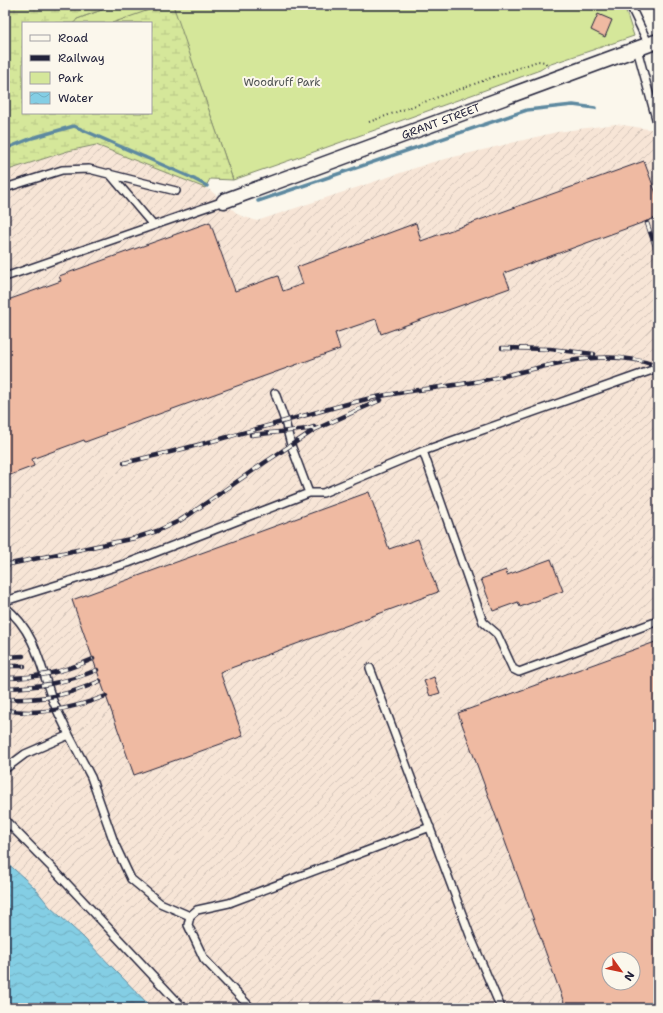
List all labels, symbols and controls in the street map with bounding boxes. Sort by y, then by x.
legend [22,22,152,114]
text: Road [58,30,89,46]
text: Railway [58,50,105,66]
text: Park [58,70,84,86]
park label: Woodruff Park [243,75,321,90]
text: Water [58,90,94,106]
street label: GRANT STREET [399,100,483,143]
north arrow [601,951,641,991]
text: N [620,968,638,984]

